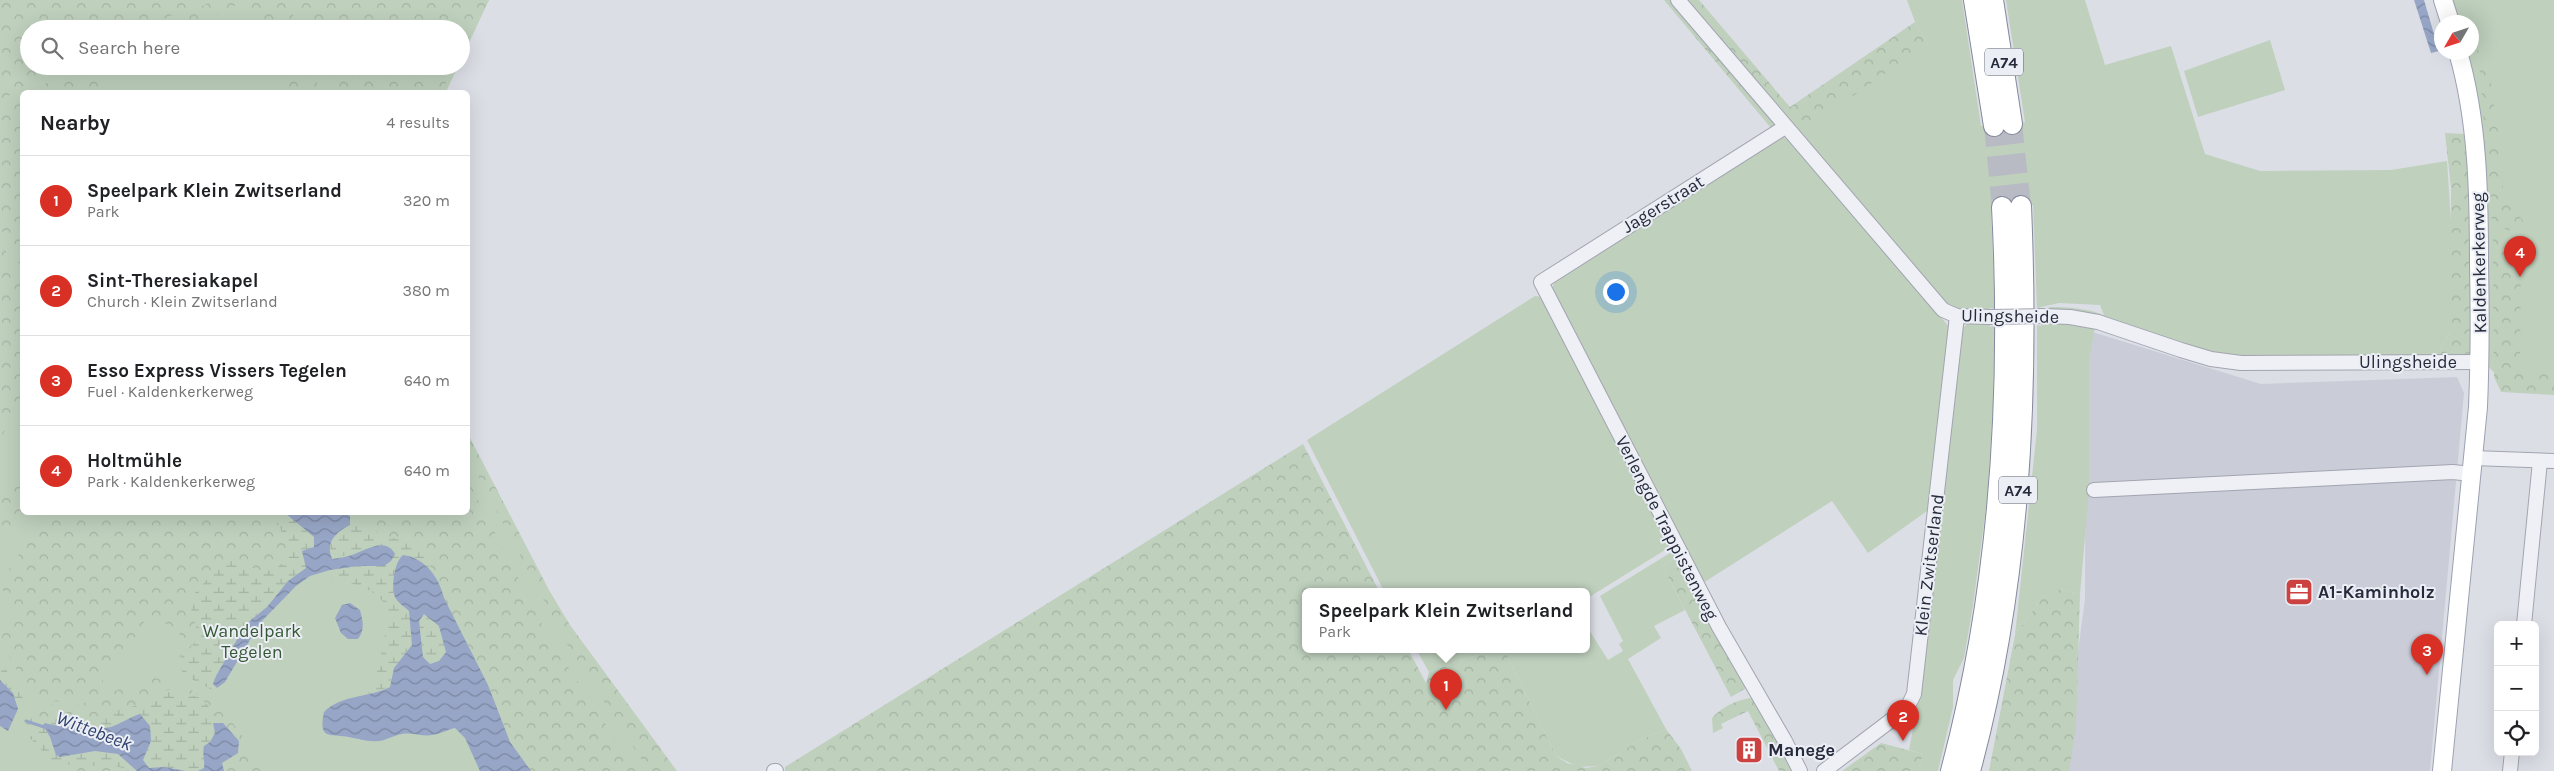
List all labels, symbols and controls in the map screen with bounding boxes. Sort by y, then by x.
north arrow [2434,15,2479,60]
search box [20,20,470,75]
icon: search [38,34,66,62]
text: Search here [78,37,180,59]
road number: A74 [1985,48,2023,76]
text: Nearby [40,111,110,135]
text: 4 results [386,113,450,132]
street label: Jagerstraat [1618,170,1708,238]
text: Speelpark Klein Zwitserland [87,180,342,202]
text: 1 [53,191,59,210]
text: 320 m [403,191,450,210]
street label: Kaldenkerkerweg [2467,192,2491,334]
text: Park [87,202,119,221]
pin: 4 [2504,236,2536,277]
text: Sint-Theresiakapel [87,270,258,292]
your location [1603,279,1629,305]
text: 2 [51,281,61,300]
text: 380 m [402,281,450,300]
text: Church · Klein Zwitserland [87,292,278,311]
street label: Ulingsheide [1961,304,2059,328]
street label: Ulingsheide [2359,351,2457,373]
text: Esso Express Vissers Tegelen [87,360,347,382]
text: 3 [51,371,61,390]
text: 640 m [404,371,450,390]
text: Fuel · Kaldenkerkerweg [87,382,253,401]
street label: Verlengde Trappistenweg [1611,432,1723,624]
text: Holtmühle [87,450,182,472]
text: 4 [51,461,61,480]
text: 640 m [404,461,450,480]
text: Park · Kaldenkerkerweg [87,472,255,491]
road number: A74 [1999,476,2037,504]
street label: Klein Zwitserland [1909,493,1949,637]
office icon: A1-Kaminholz [2284,577,2314,607]
place label: A1-Kaminholz [2318,581,2435,603]
popup [1302,588,1590,653]
text: Speelpark Klein Zwitserland [1318,600,1574,622]
park label: Wandelpark Tegelen [203,620,301,663]
map controls [2494,621,2539,756]
button: + [2494,621,2539,666]
text: Park [1318,622,1351,641]
pin: 3 [2411,634,2443,675]
button: − [2494,666,2539,711]
pin: 1 [1430,669,1462,710]
pin: 2 [1887,700,1919,741]
water label: Wittebeek [53,707,135,756]
button: locate [2494,711,2539,756]
building icon: Manege [1734,735,1764,765]
place label: Manege [1768,739,1835,761]

